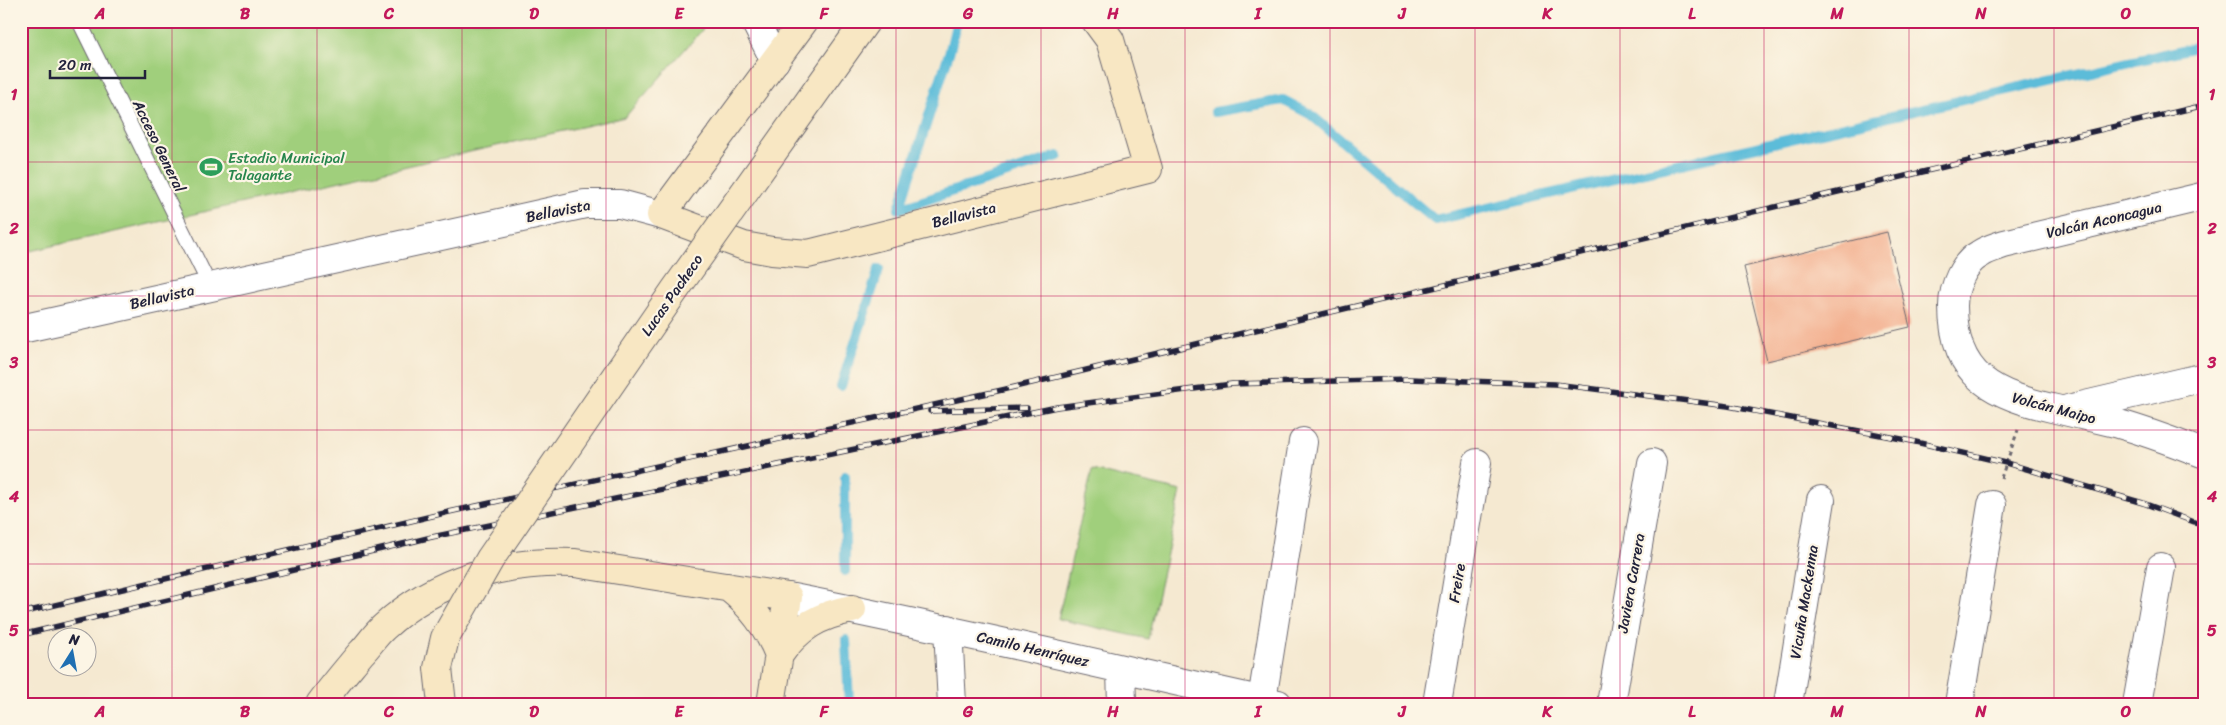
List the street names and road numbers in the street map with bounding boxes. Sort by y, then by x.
street label: Acceso General [125,94,193,198]
street label: Bellavista [523,192,593,230]
street label: Bellavista [929,194,999,236]
street label: Volcán Aconcagua [2044,194,2165,246]
street label: Lucas Pacheco [634,248,710,341]
street label: Bellavista [127,277,197,317]
street label: Volcán Maipo [2009,384,2099,432]
street label: Javiera Carrera [1609,531,1653,636]
street label: Vicuña Mackenna [1782,543,1826,661]
street label: Freire [1441,561,1473,605]
street label: Camilo Henríquez [974,623,1093,675]

